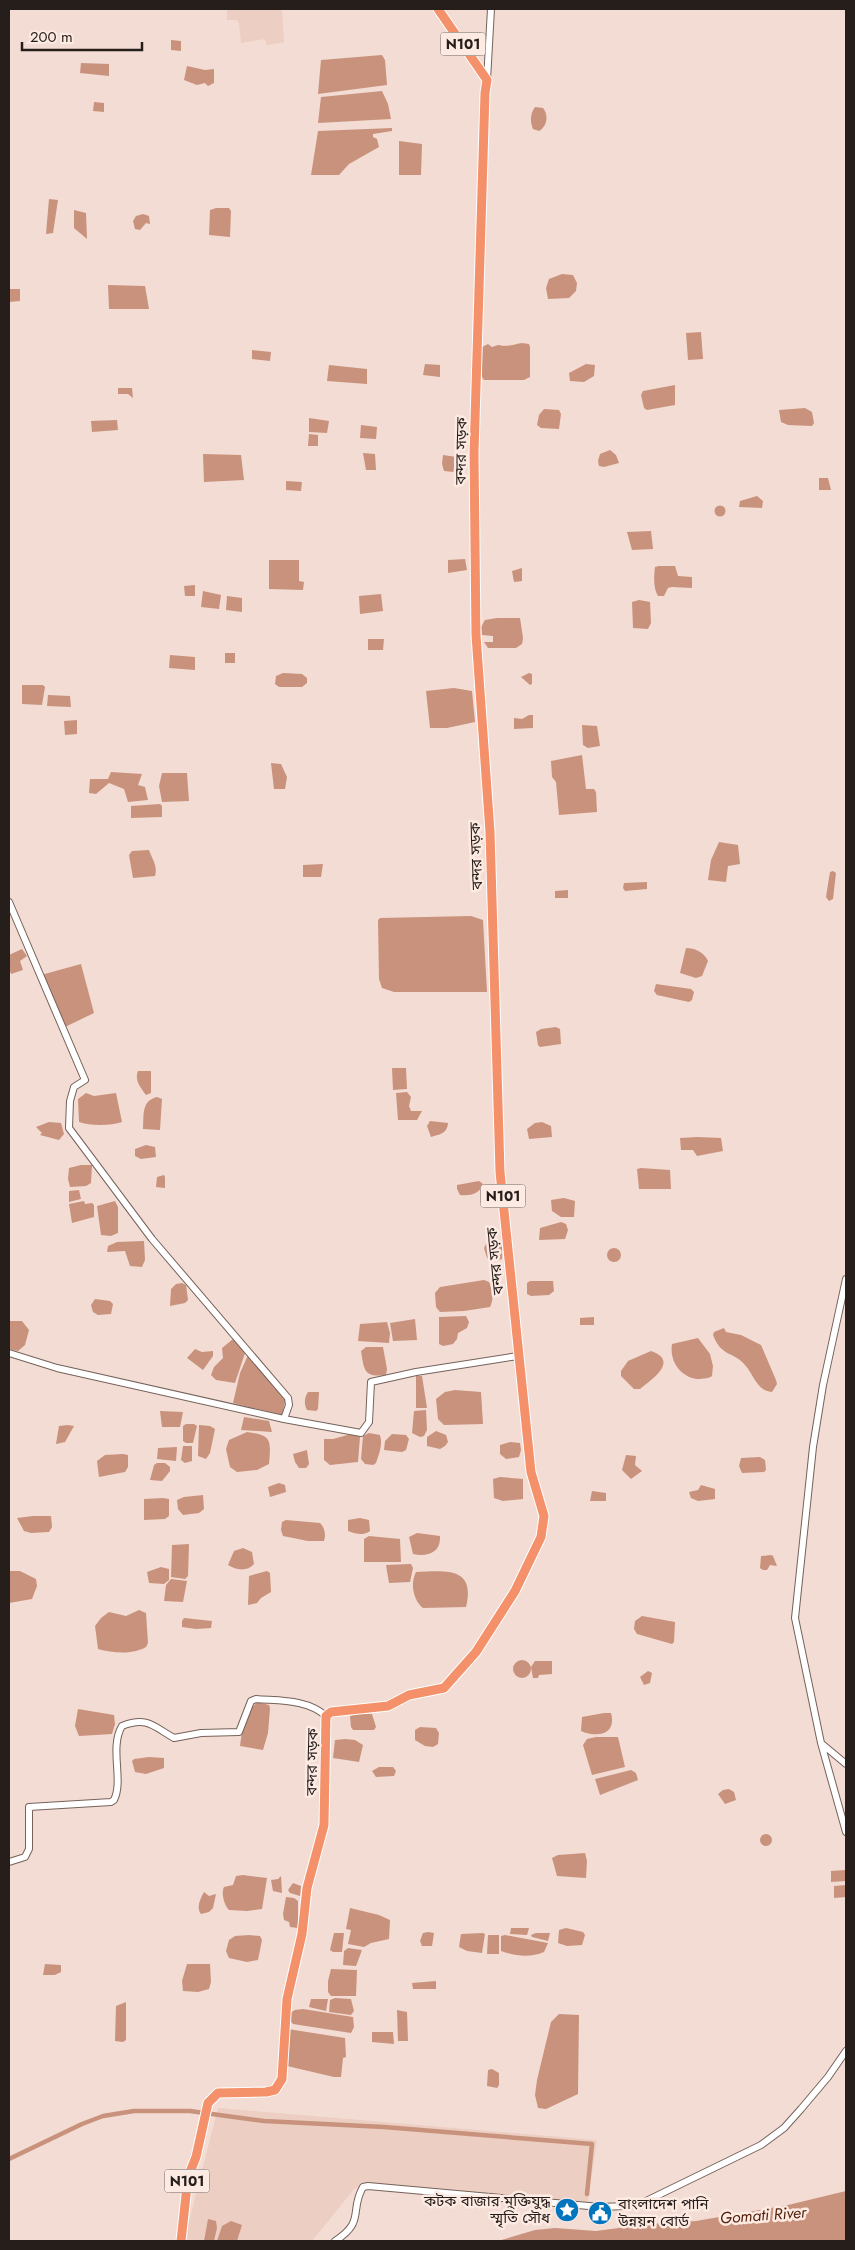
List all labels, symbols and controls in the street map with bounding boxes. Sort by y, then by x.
scale bar [22,20,142,52]
text: 200 m [30,26,73,48]
road number: N101 [440,33,486,56]
street label: বন্দর সড়ক [449,416,473,486]
street label: বন্দর সড়ক [464,821,488,891]
road number: N101 [480,1184,526,1208]
street label: বন্দর সড়ক [480,1226,510,1297]
street label: বন্দর সড়ক [300,1727,324,1797]
road number: N101 [164,2170,210,2192]
place label: কটক বাজার মুক্তিযুদ্ধ স্মৃতি সৌধ [423,2190,551,2229]
place label: বাংলাদেশ পানি উন্নয়ন বোর্ড [617,2193,710,2232]
place icon: কটক বাজার মুক্তিযুদ্ধ স্মৃতি সৌধ [554,2197,580,2223]
public building icon: বাংলাদেশ পানি উন্নয়ন বোর্ড [587,2200,613,2226]
water label: Gomati River [719,2200,809,2229]

